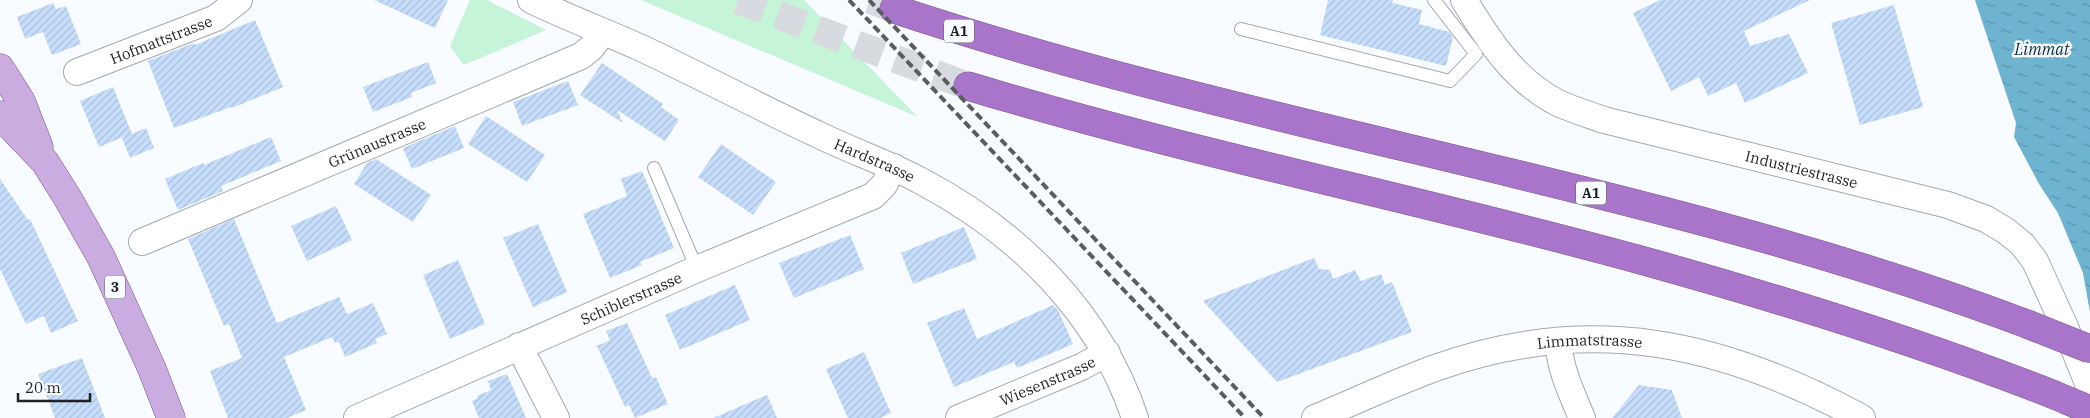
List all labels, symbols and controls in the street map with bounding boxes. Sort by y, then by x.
street label: Hofmattstrasse [107,11,215,68]
road number: A1 [944,20,974,42]
water label: Limmat [2014,39,2071,59]
street label: Grünaustrasse [325,113,428,172]
street label: Hardstrasse [831,134,918,186]
street label: Industriestrasse [1743,146,1860,192]
road number: A1 [1576,182,1606,204]
street label: Schiblerstrasse [577,267,685,329]
road number: 3 [105,276,125,298]
street label: Limmatstrasse [1536,330,1643,352]
street label: Wiesenstrasse [997,352,1099,409]
scale bar [18,370,90,402]
text: 20 m [25,378,61,397]

